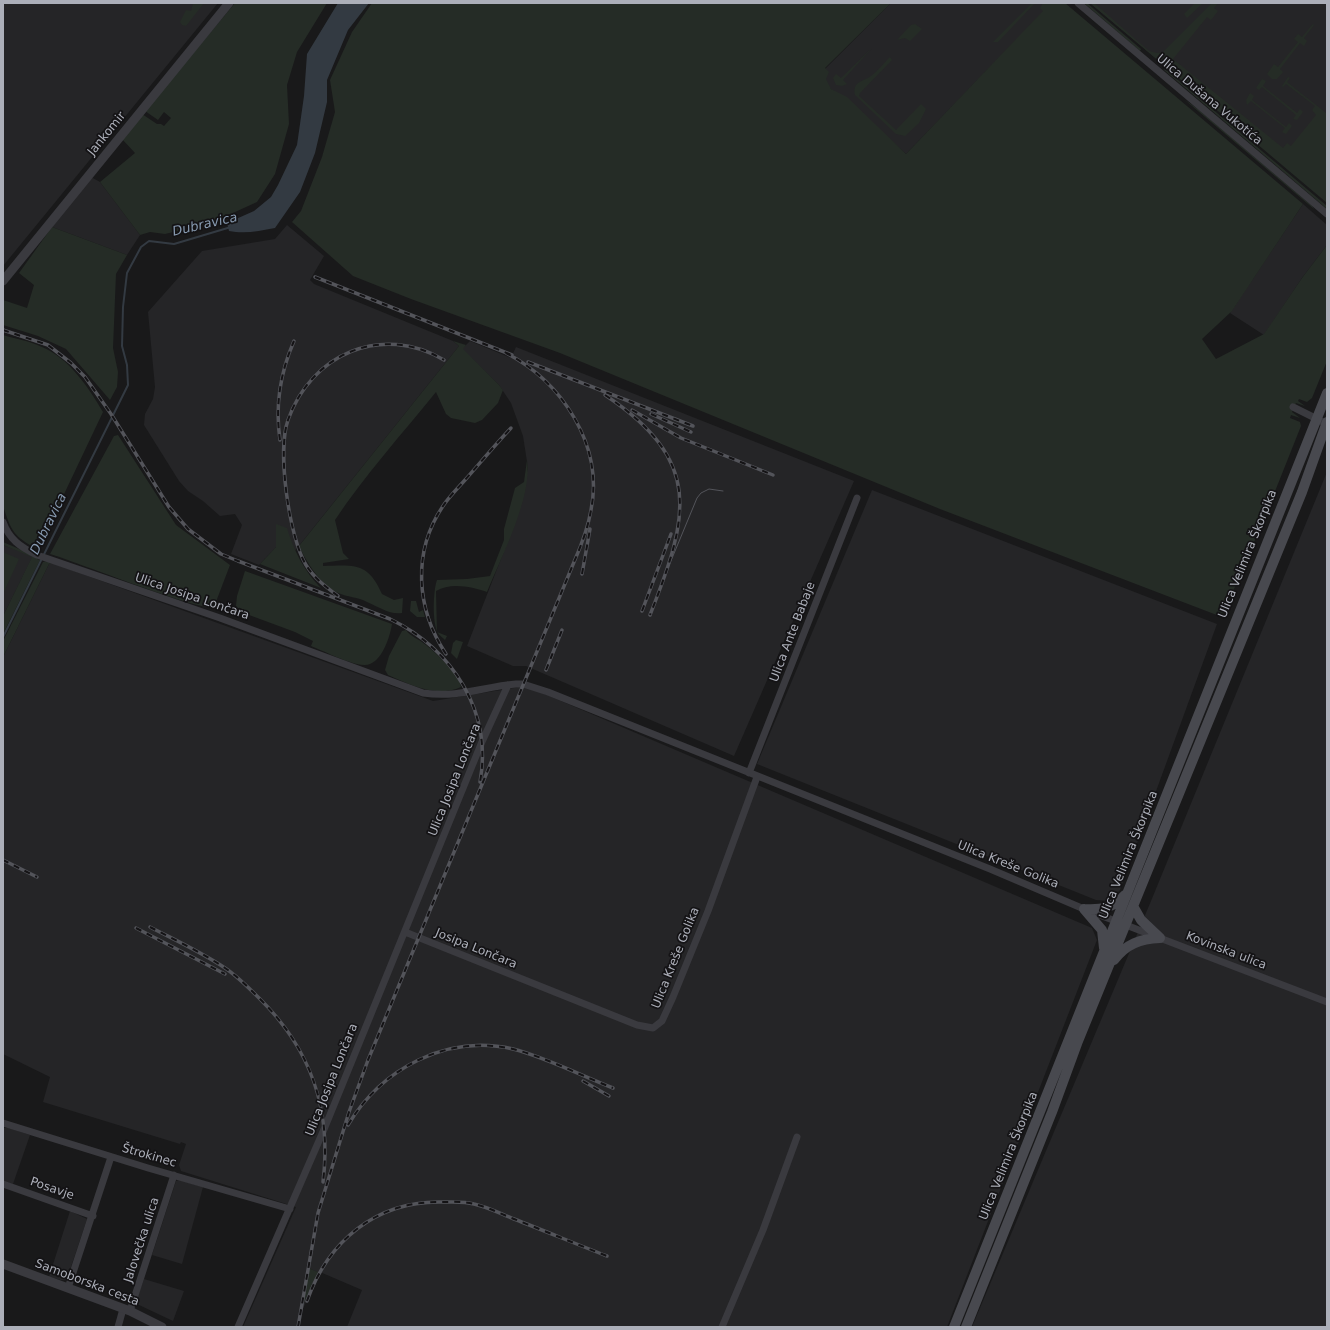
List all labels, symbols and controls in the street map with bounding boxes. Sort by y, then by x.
street label: Ulica Dušana Vukotića [1153,52,1265,148]
street label: Jankomir [85,109,129,159]
water label: Dubravica [171,210,239,240]
street label: Ulica Velimira Škorpika [1216,488,1280,620]
water label: Dubravica [27,491,71,557]
street label: Ulica Josipa Lončara [133,571,251,623]
street label: Ulica Ante Babaje [767,580,819,684]
street label: Ulica Josipa Lončara [426,722,484,838]
street label: Ulica Velimira Škorpika [1097,789,1161,921]
street label: Ulica Kreše Golika [955,838,1061,892]
street label: Ulica Kreše Golika [649,905,703,1011]
street label: Josipa Lončara [433,926,519,972]
street label: Kovinska ulica [1184,929,1268,973]
street label: Ulica Josipa Lončara [303,1022,361,1138]
street label: Ulica Velimira Škorpika [977,1090,1041,1222]
street label: Štrokinec [120,1141,178,1171]
street label: Posavje [28,1175,76,1203]
street label: Jalovečka ulica [121,1196,163,1284]
street label: Samoborska cesta [33,1257,141,1309]

